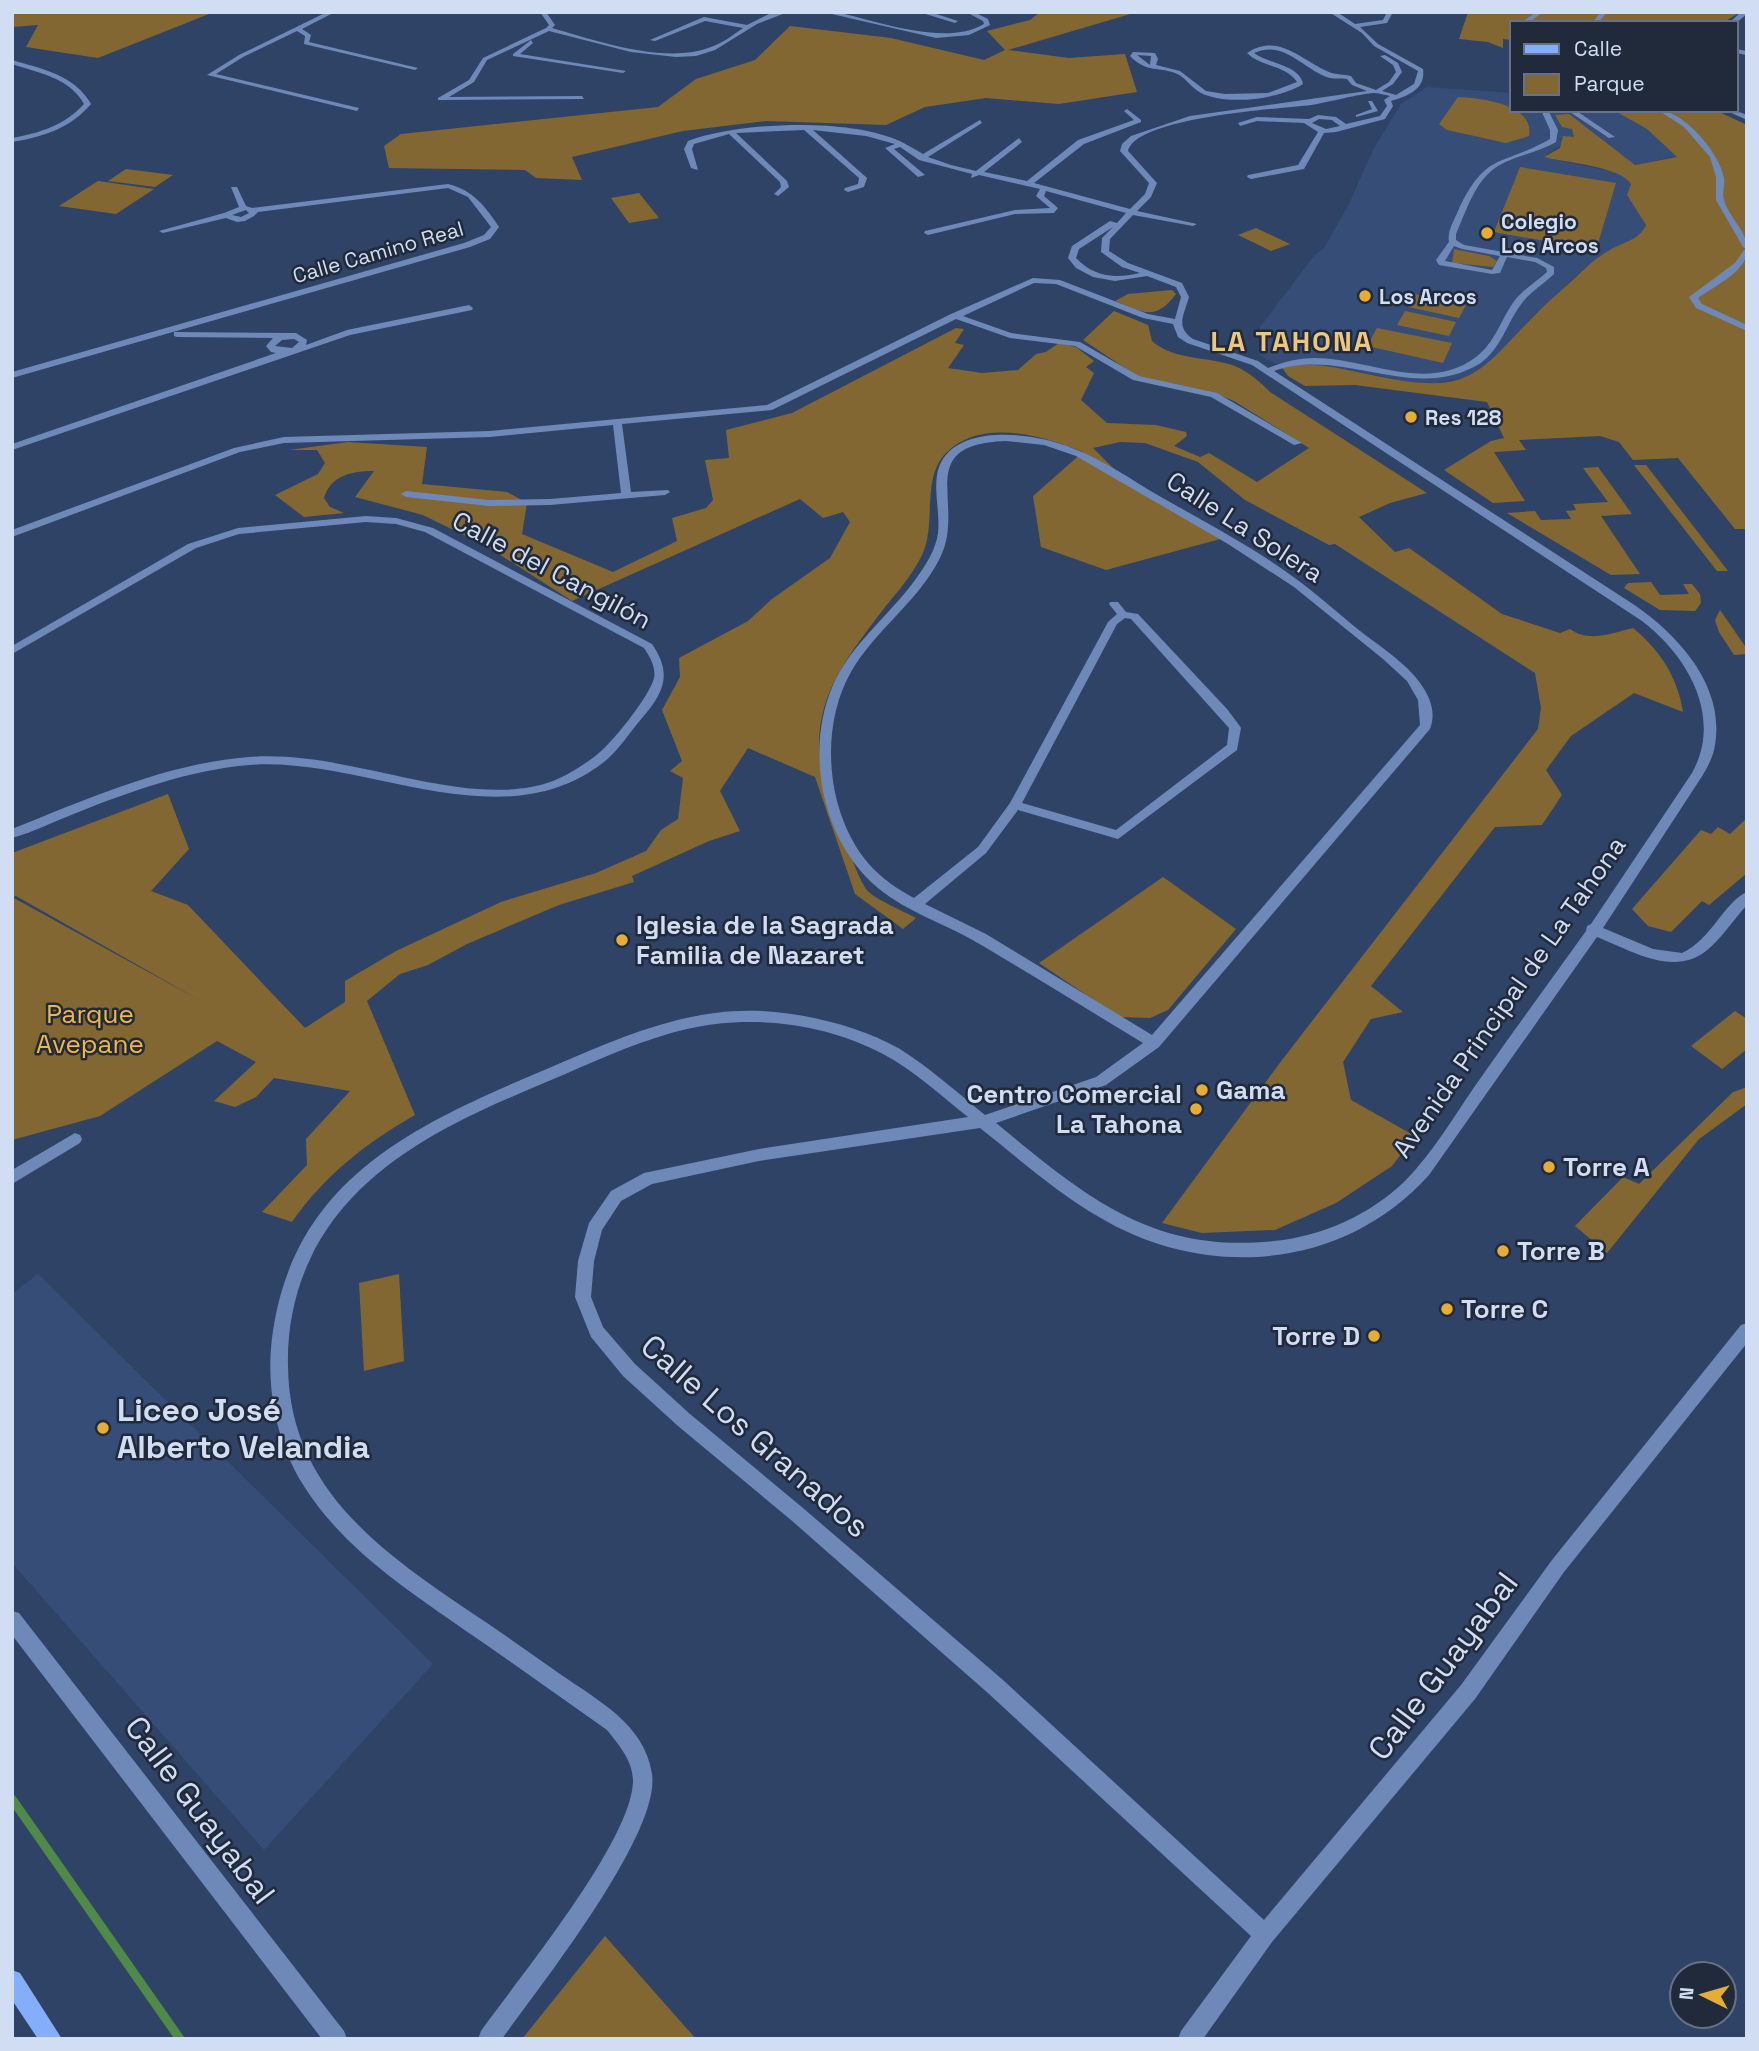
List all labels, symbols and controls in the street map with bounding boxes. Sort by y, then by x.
legend [1510,21,1738,112]
text: Calle [1574,35,1622,62]
text: Parque [1574,70,1645,97]
place label: Colegio Los Arcos [1501,208,1599,259]
street label: Calle Camino Real [289,215,467,289]
marker: Colegio Los Arcos [1479,225,1495,241]
place label: Los Arcos [1379,283,1477,310]
marker: Los Arcos [1357,288,1373,304]
district label: LA TAHONA [1210,323,1374,359]
place label: Res 128 [1425,404,1502,431]
marker: Res 128 [1403,409,1419,425]
street label: Calle La Solera [1160,464,1330,590]
street label: Calle del Cangilón [447,503,657,637]
street label: Avenida Principal de La Tahona [1385,830,1633,1164]
place label: Iglesia de la Sagrada Familia de Nazaret [636,908,894,972]
marker: Iglesia de la Sagrada Familia de Nazaret [614,932,630,948]
park label: Parque Avepane [36,997,144,1061]
place label: Gama [1216,1073,1285,1107]
place label: Centro Comercial La Tahona [967,1077,1182,1141]
marker: Gama [1194,1082,1210,1098]
marker: Centro Comercial La Tahona [1188,1101,1204,1117]
place label: Torre A [1563,1150,1650,1184]
marker: Torre A [1541,1159,1557,1175]
place label: Torre B [1517,1234,1605,1268]
marker: Torre B [1495,1243,1511,1259]
place label: Torre C [1461,1292,1548,1326]
marker: Torre C [1439,1301,1455,1317]
place label: Torre D [1272,1319,1360,1353]
street label: Calle Los Granados [632,1326,878,1546]
marker: Torre D [1366,1328,1382,1344]
place label: Liceo José Alberto Velandia [117,1390,370,1467]
marker: Liceo José Alberto Velandia [95,1420,111,1436]
street label: Calle Guayabal [1359,1564,1527,1768]
street label: Calle Guayabal [116,1708,284,1912]
north arrow [1668,1960,1738,2030]
text: N [1674,1986,1700,2001]

